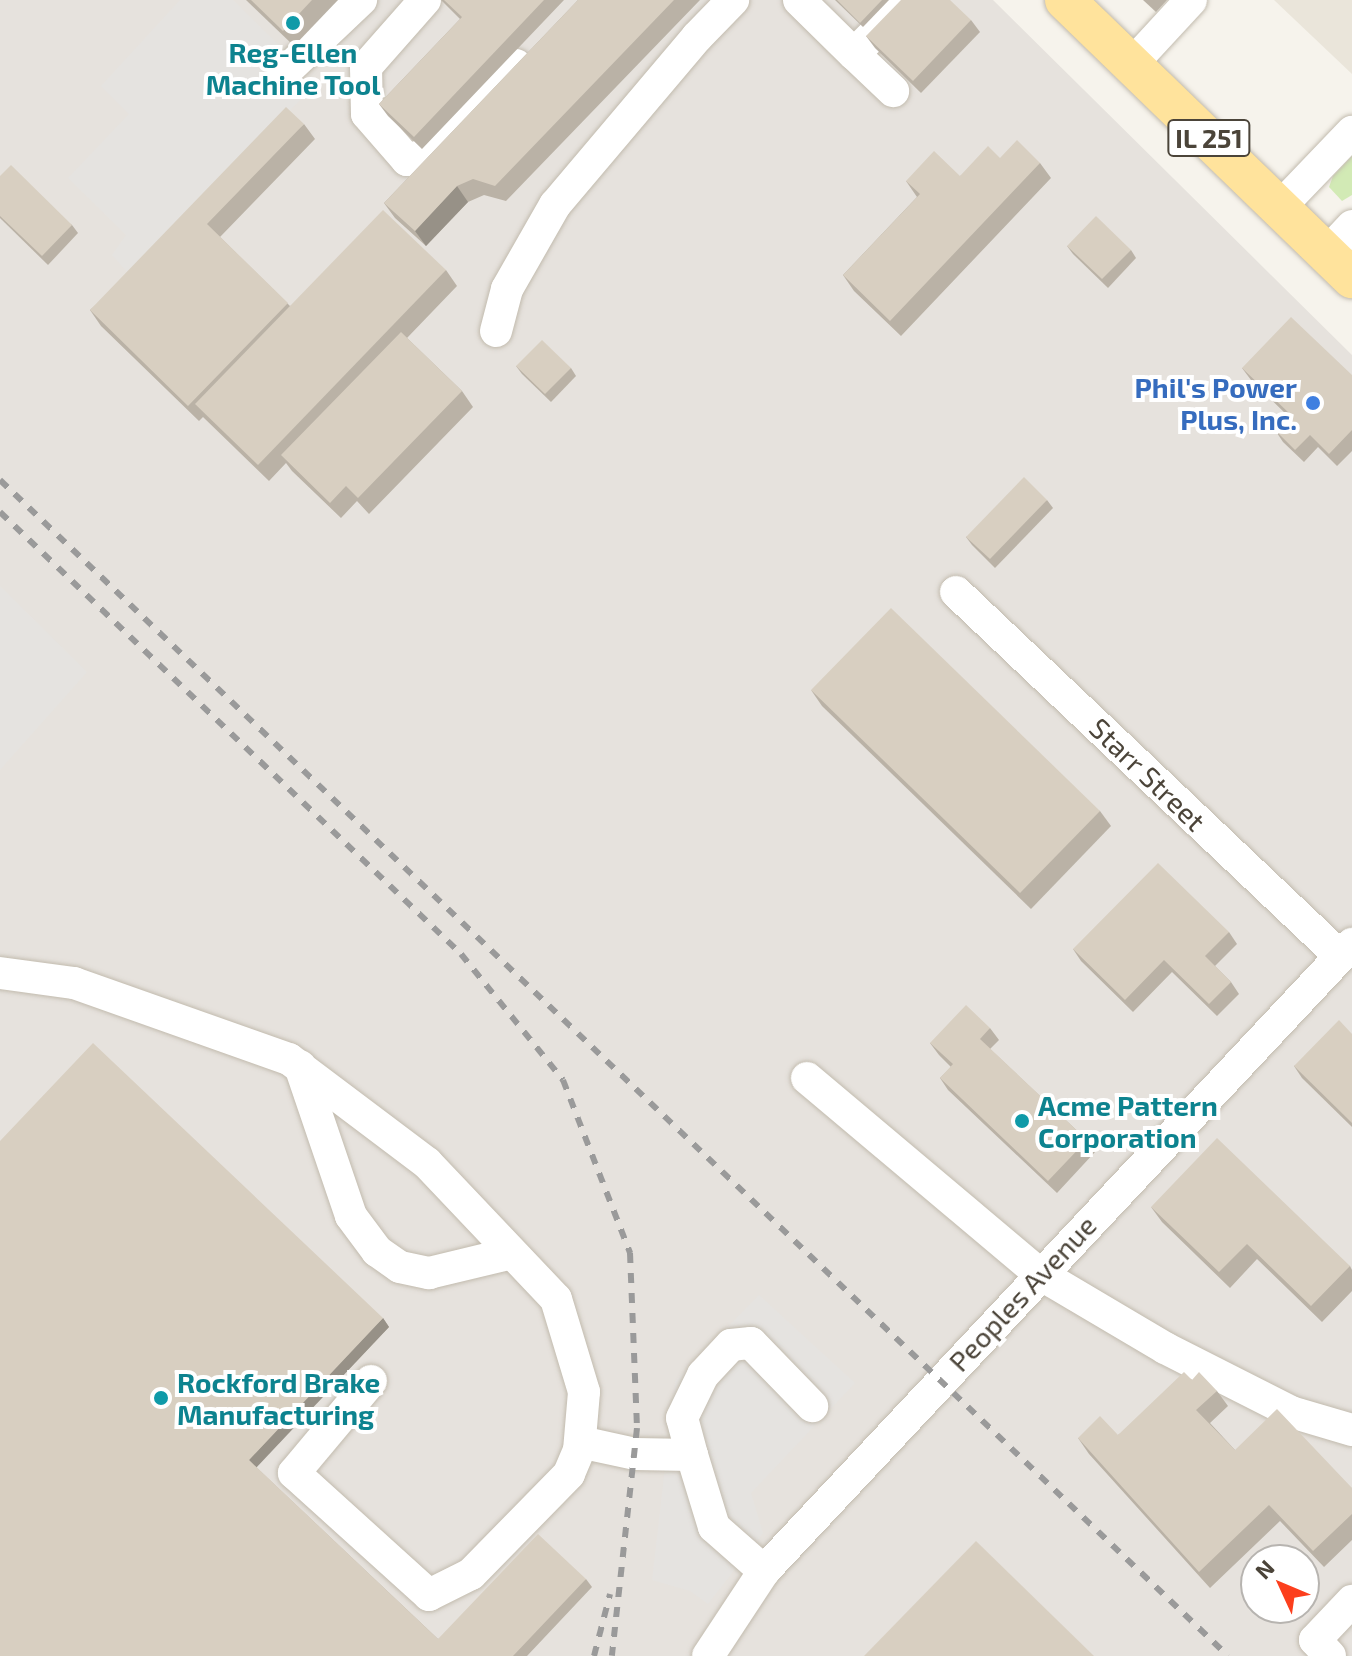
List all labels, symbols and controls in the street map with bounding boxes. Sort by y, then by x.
marker: Reg-Ellen Machine Tool [284,14,302,32]
place label: Reg-Ellen Machine Tool [205,35,381,101]
road number: IL 251 [1167,116,1251,160]
place label: Phil's Power Plus, Inc. [1135,370,1297,436]
marker: Phil's Power Plus, Inc. [1304,394,1322,412]
street label: Starr Street [1083,710,1213,838]
place label: Acme Pattern Corporation [1038,1088,1218,1154]
marker: Acme Pattern Corporation [1013,1112,1031,1130]
street label: Peoples Avenue [941,1208,1103,1378]
place label: Rockford Brake Manufacturing [177,1365,380,1431]
marker: Rockford Brake Manufacturing [152,1389,170,1407]
north arrow [1240,1544,1320,1624]
text: N [1249,1554,1279,1583]

